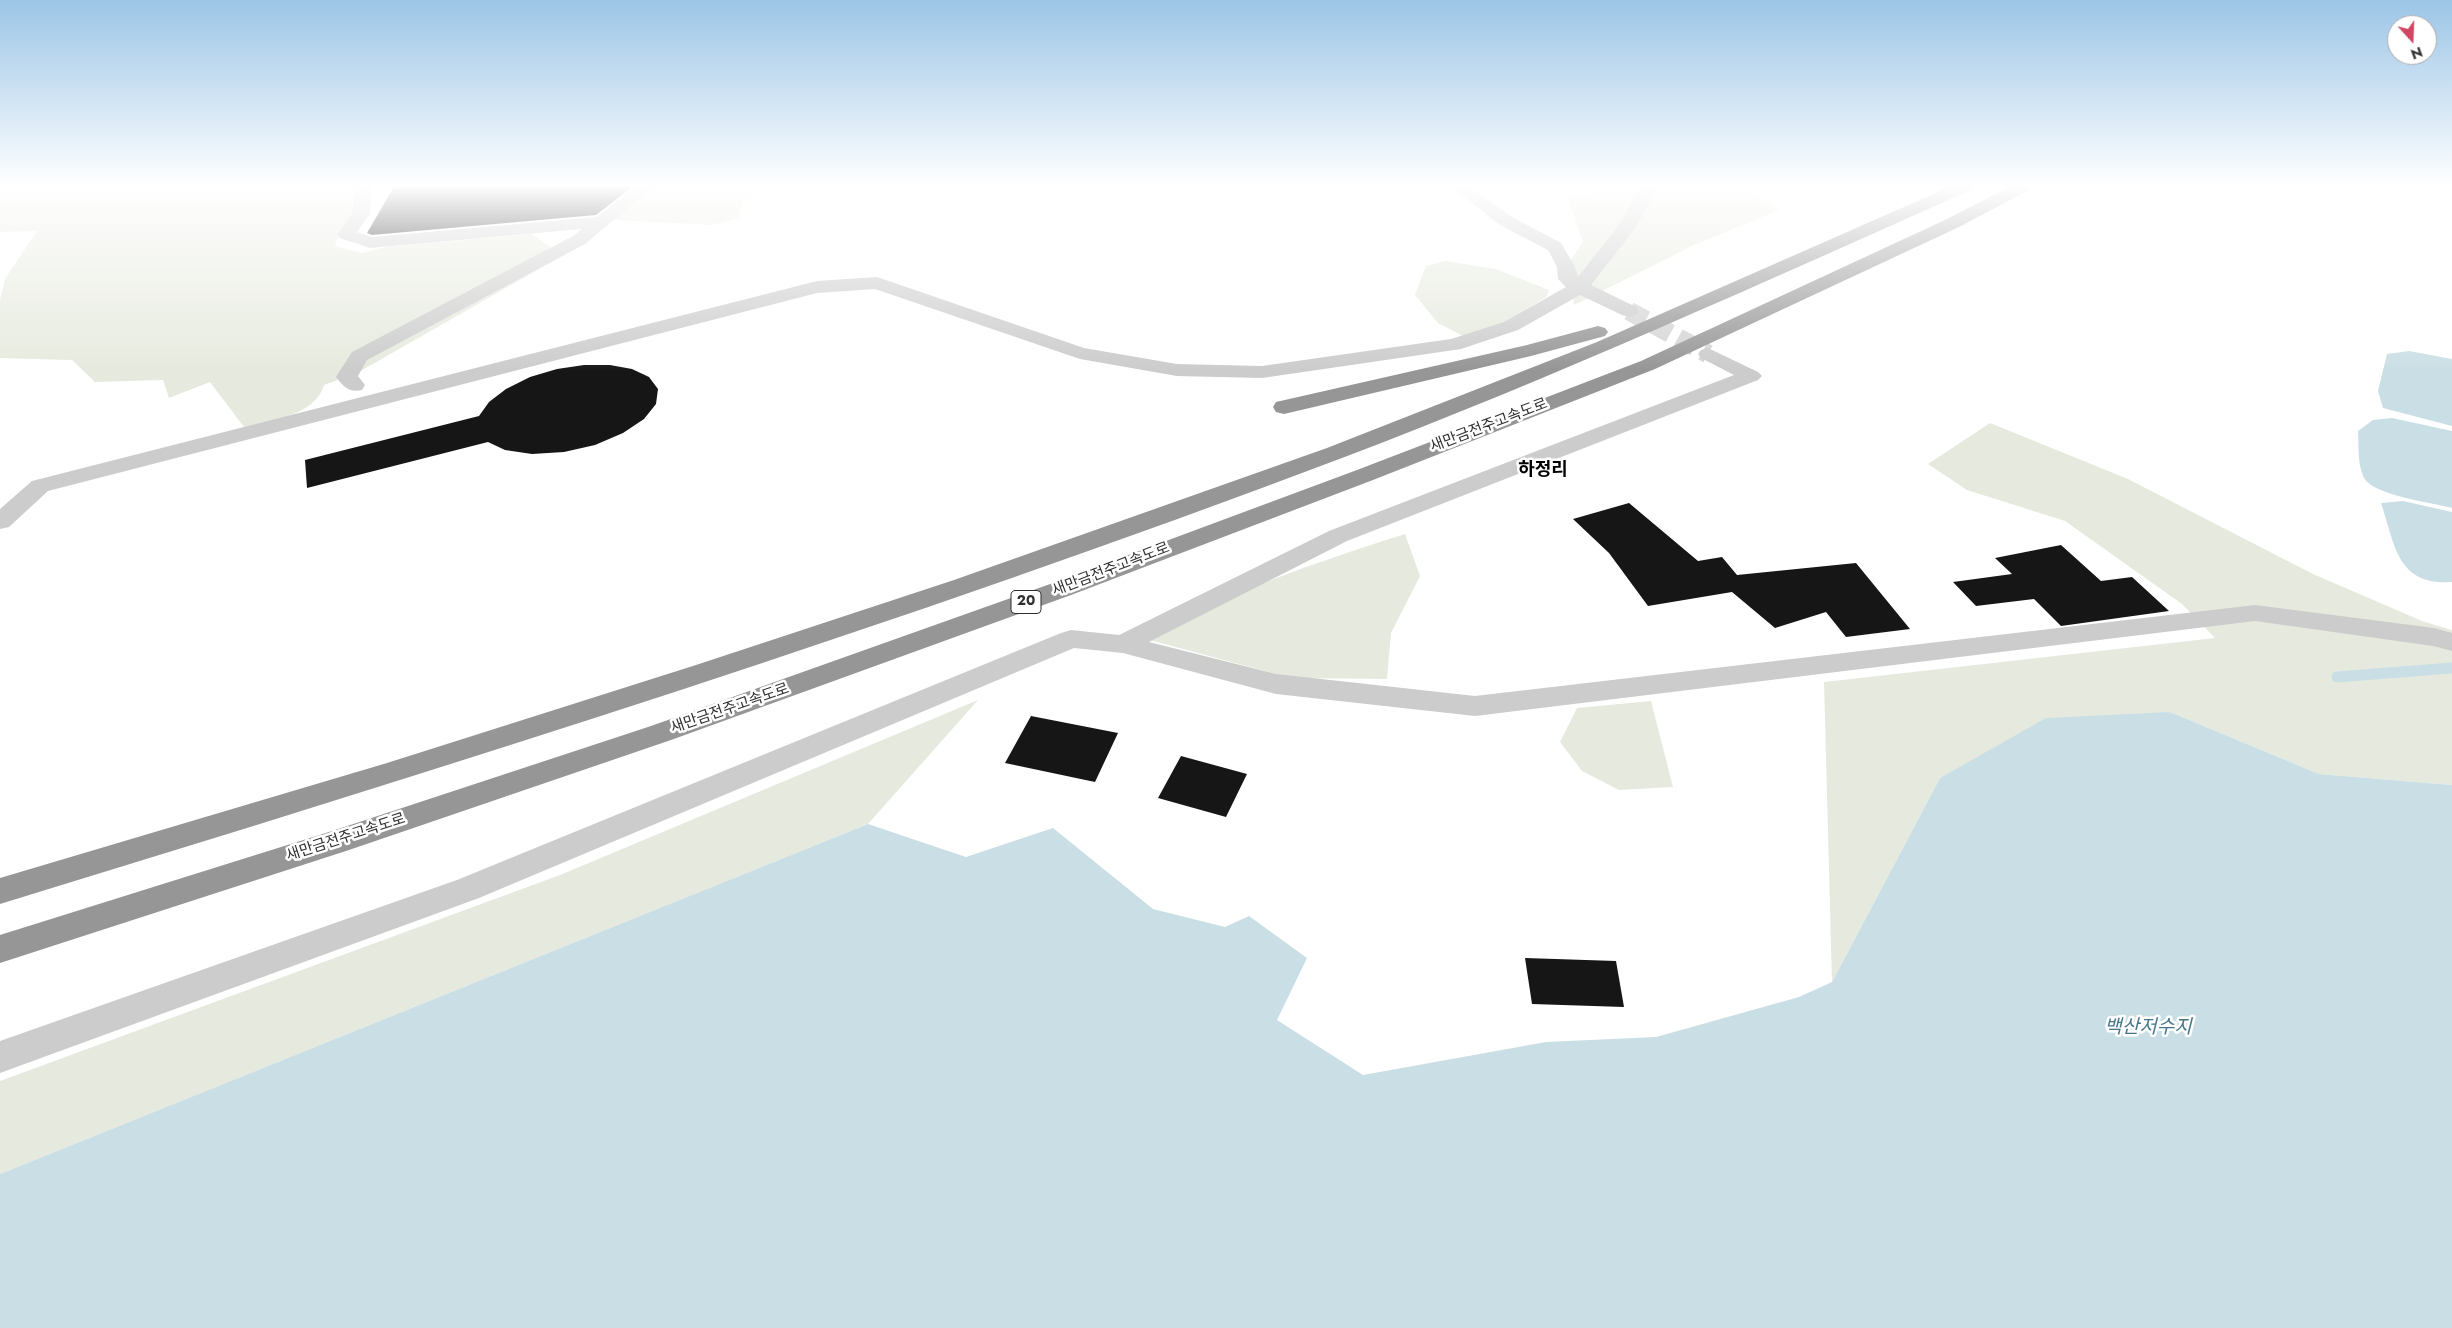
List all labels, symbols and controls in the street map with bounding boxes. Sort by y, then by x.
north arrow [2387,15,2437,65]
text: N [2408,42,2425,64]
street label: 새만금전주고속도로 [1428,395,1550,457]
district label: 하정리 [1518,460,1568,482]
street label: 새만금전주고속도로 [1050,539,1172,601]
road number: 20 [1011,590,1041,614]
street label: 새만금전주고속도로 [668,680,792,738]
street label: 새만금전주고속도로 [284,810,408,866]
water label: 백산저수지 [2104,1017,2192,1039]

